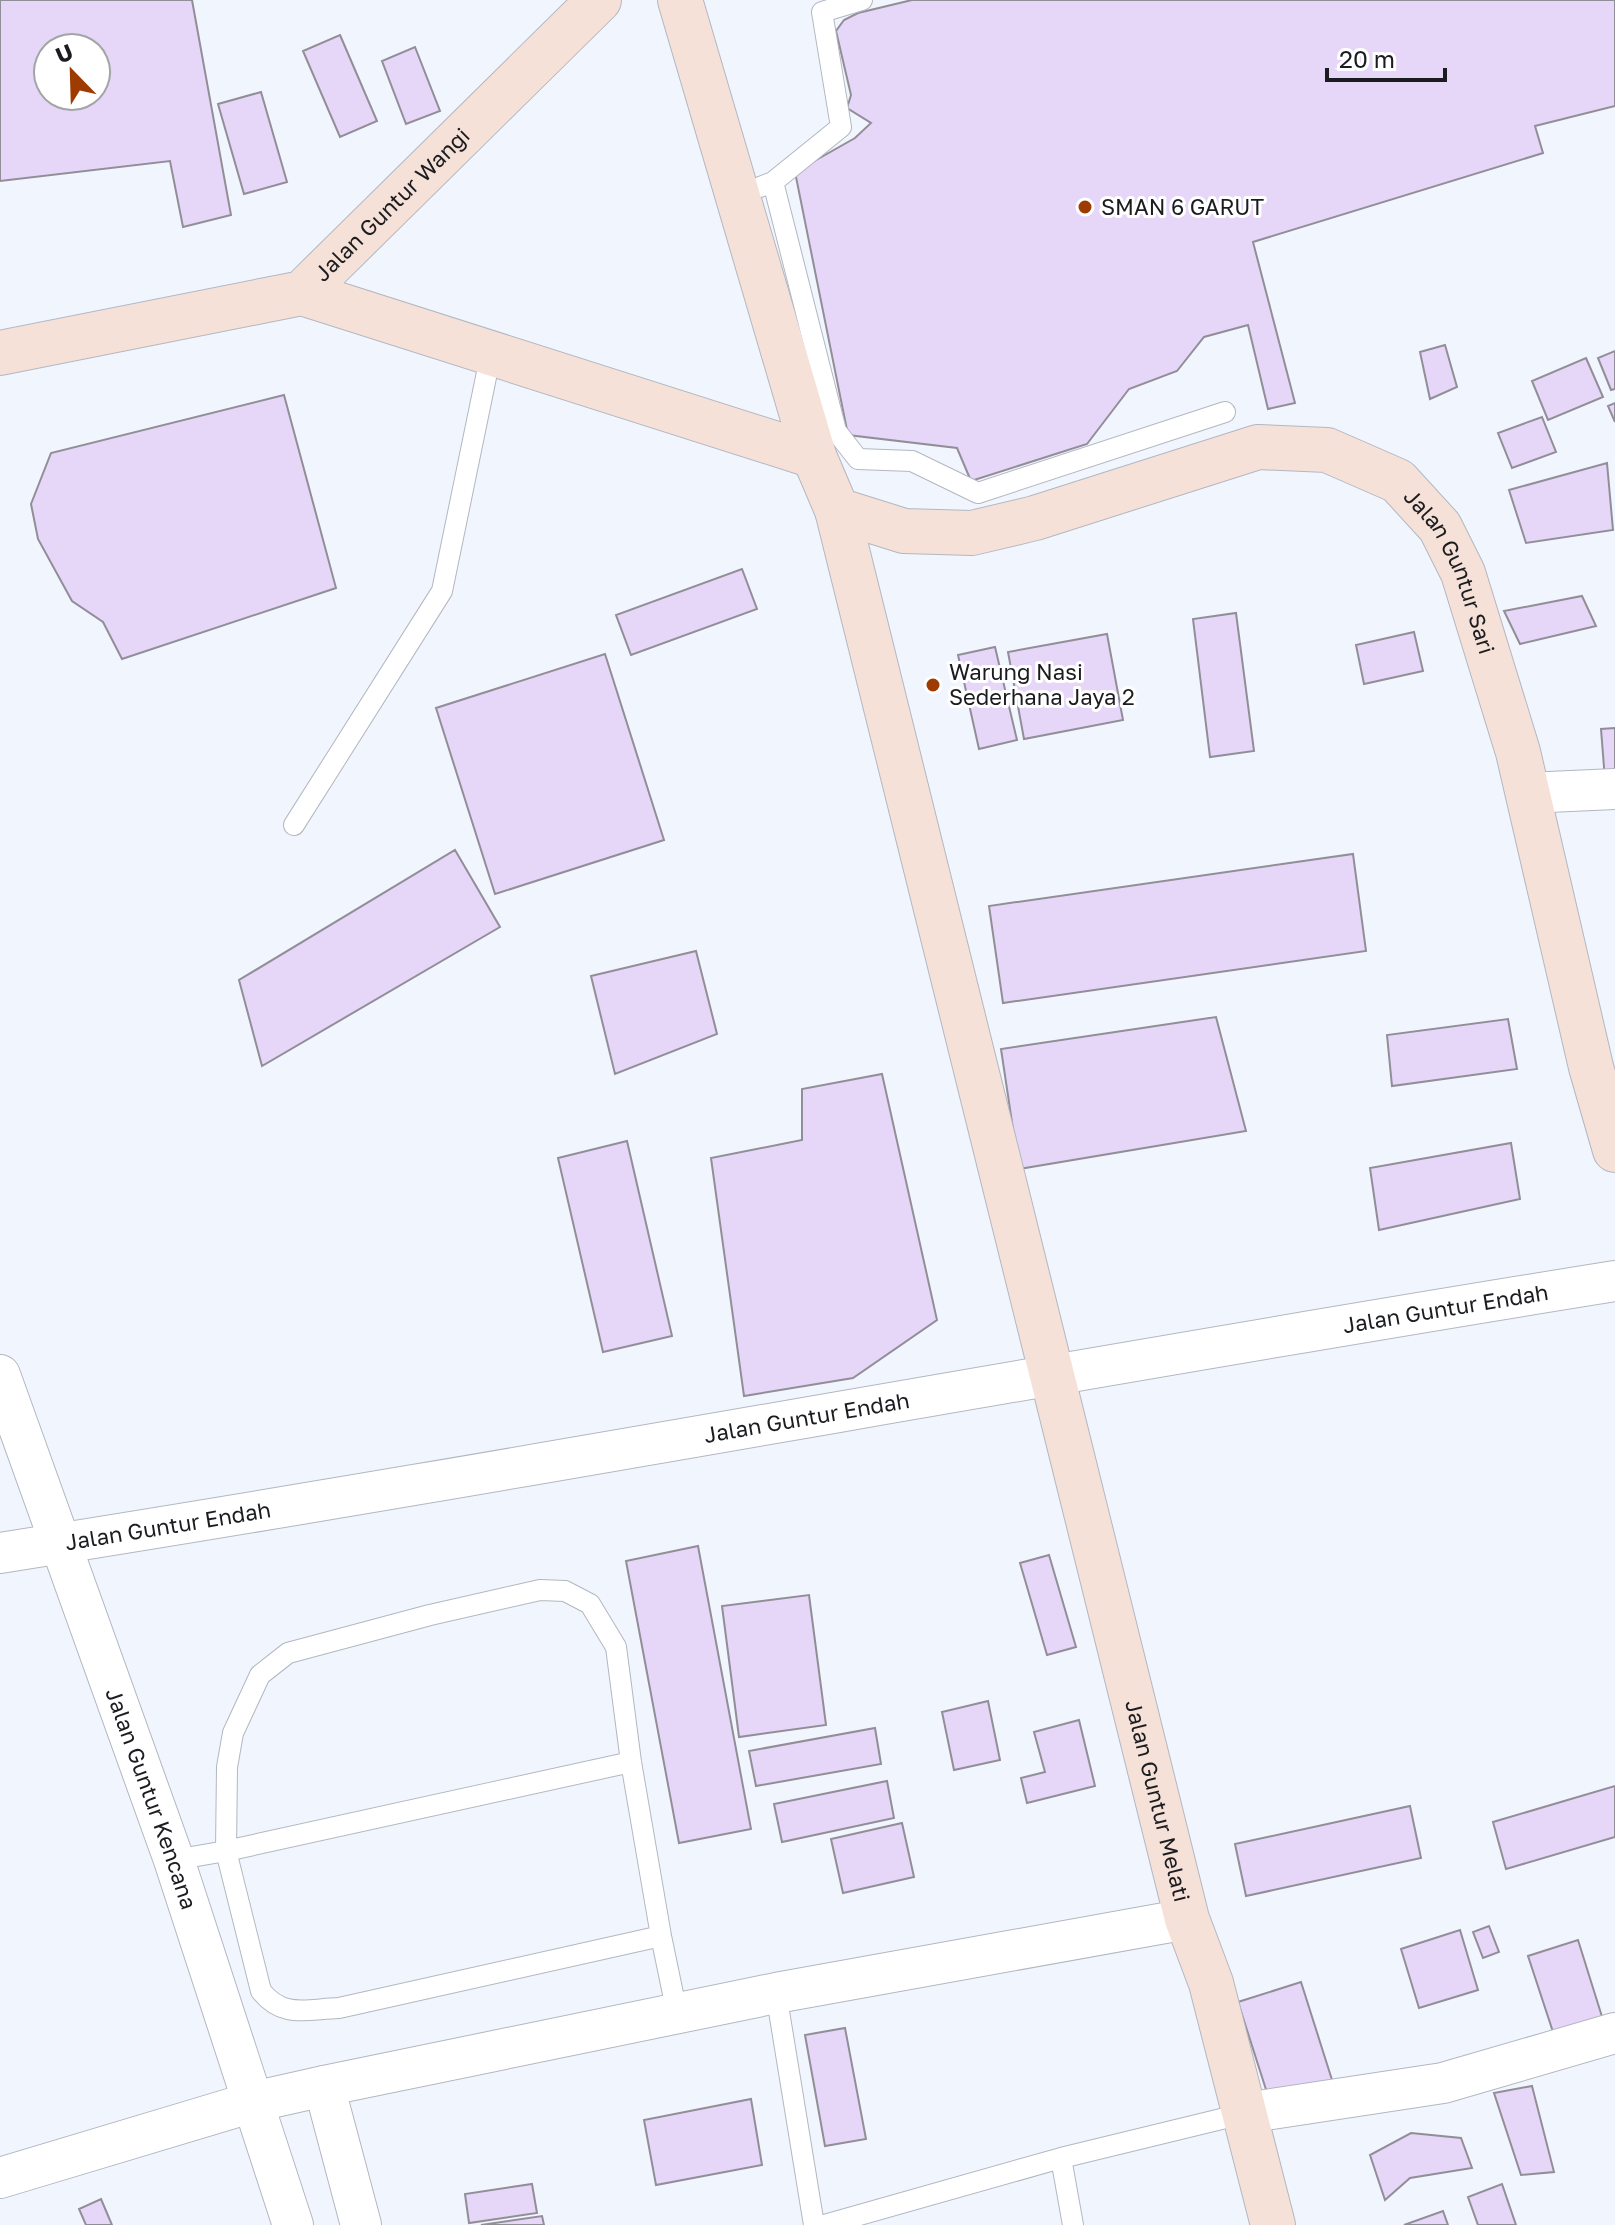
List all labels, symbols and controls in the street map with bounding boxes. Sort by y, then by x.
north arrow [32,32,112,112]
scale bar [1327,32,1445,82]
text: U [51,38,77,69]
text: 20 m [1339,44,1395,73]
street label: Jalan Guntur Wangi [308,122,475,286]
place label: SMAN 6 GARUT [1101,193,1264,220]
marker: SMAN 6 GARUT [1076,198,1094,216]
street label: Jalan Guntur Sari [1399,483,1501,657]
place label: Warung Nasi Sederhana Jaya 2 [949,658,1135,710]
marker: Warung Nasi Sederhana Jaya 2 [924,676,942,694]
street label: Jalan Guntur Endah [1341,1278,1550,1338]
street label: Jalan Guntur Endah [702,1386,911,1448]
street label: Jalan Guntur Endah [63,1495,273,1555]
street label: Jalan Guntur Kencana [100,1684,203,1913]
street label: Jalan Guntur Melati [1120,1697,1196,1904]

